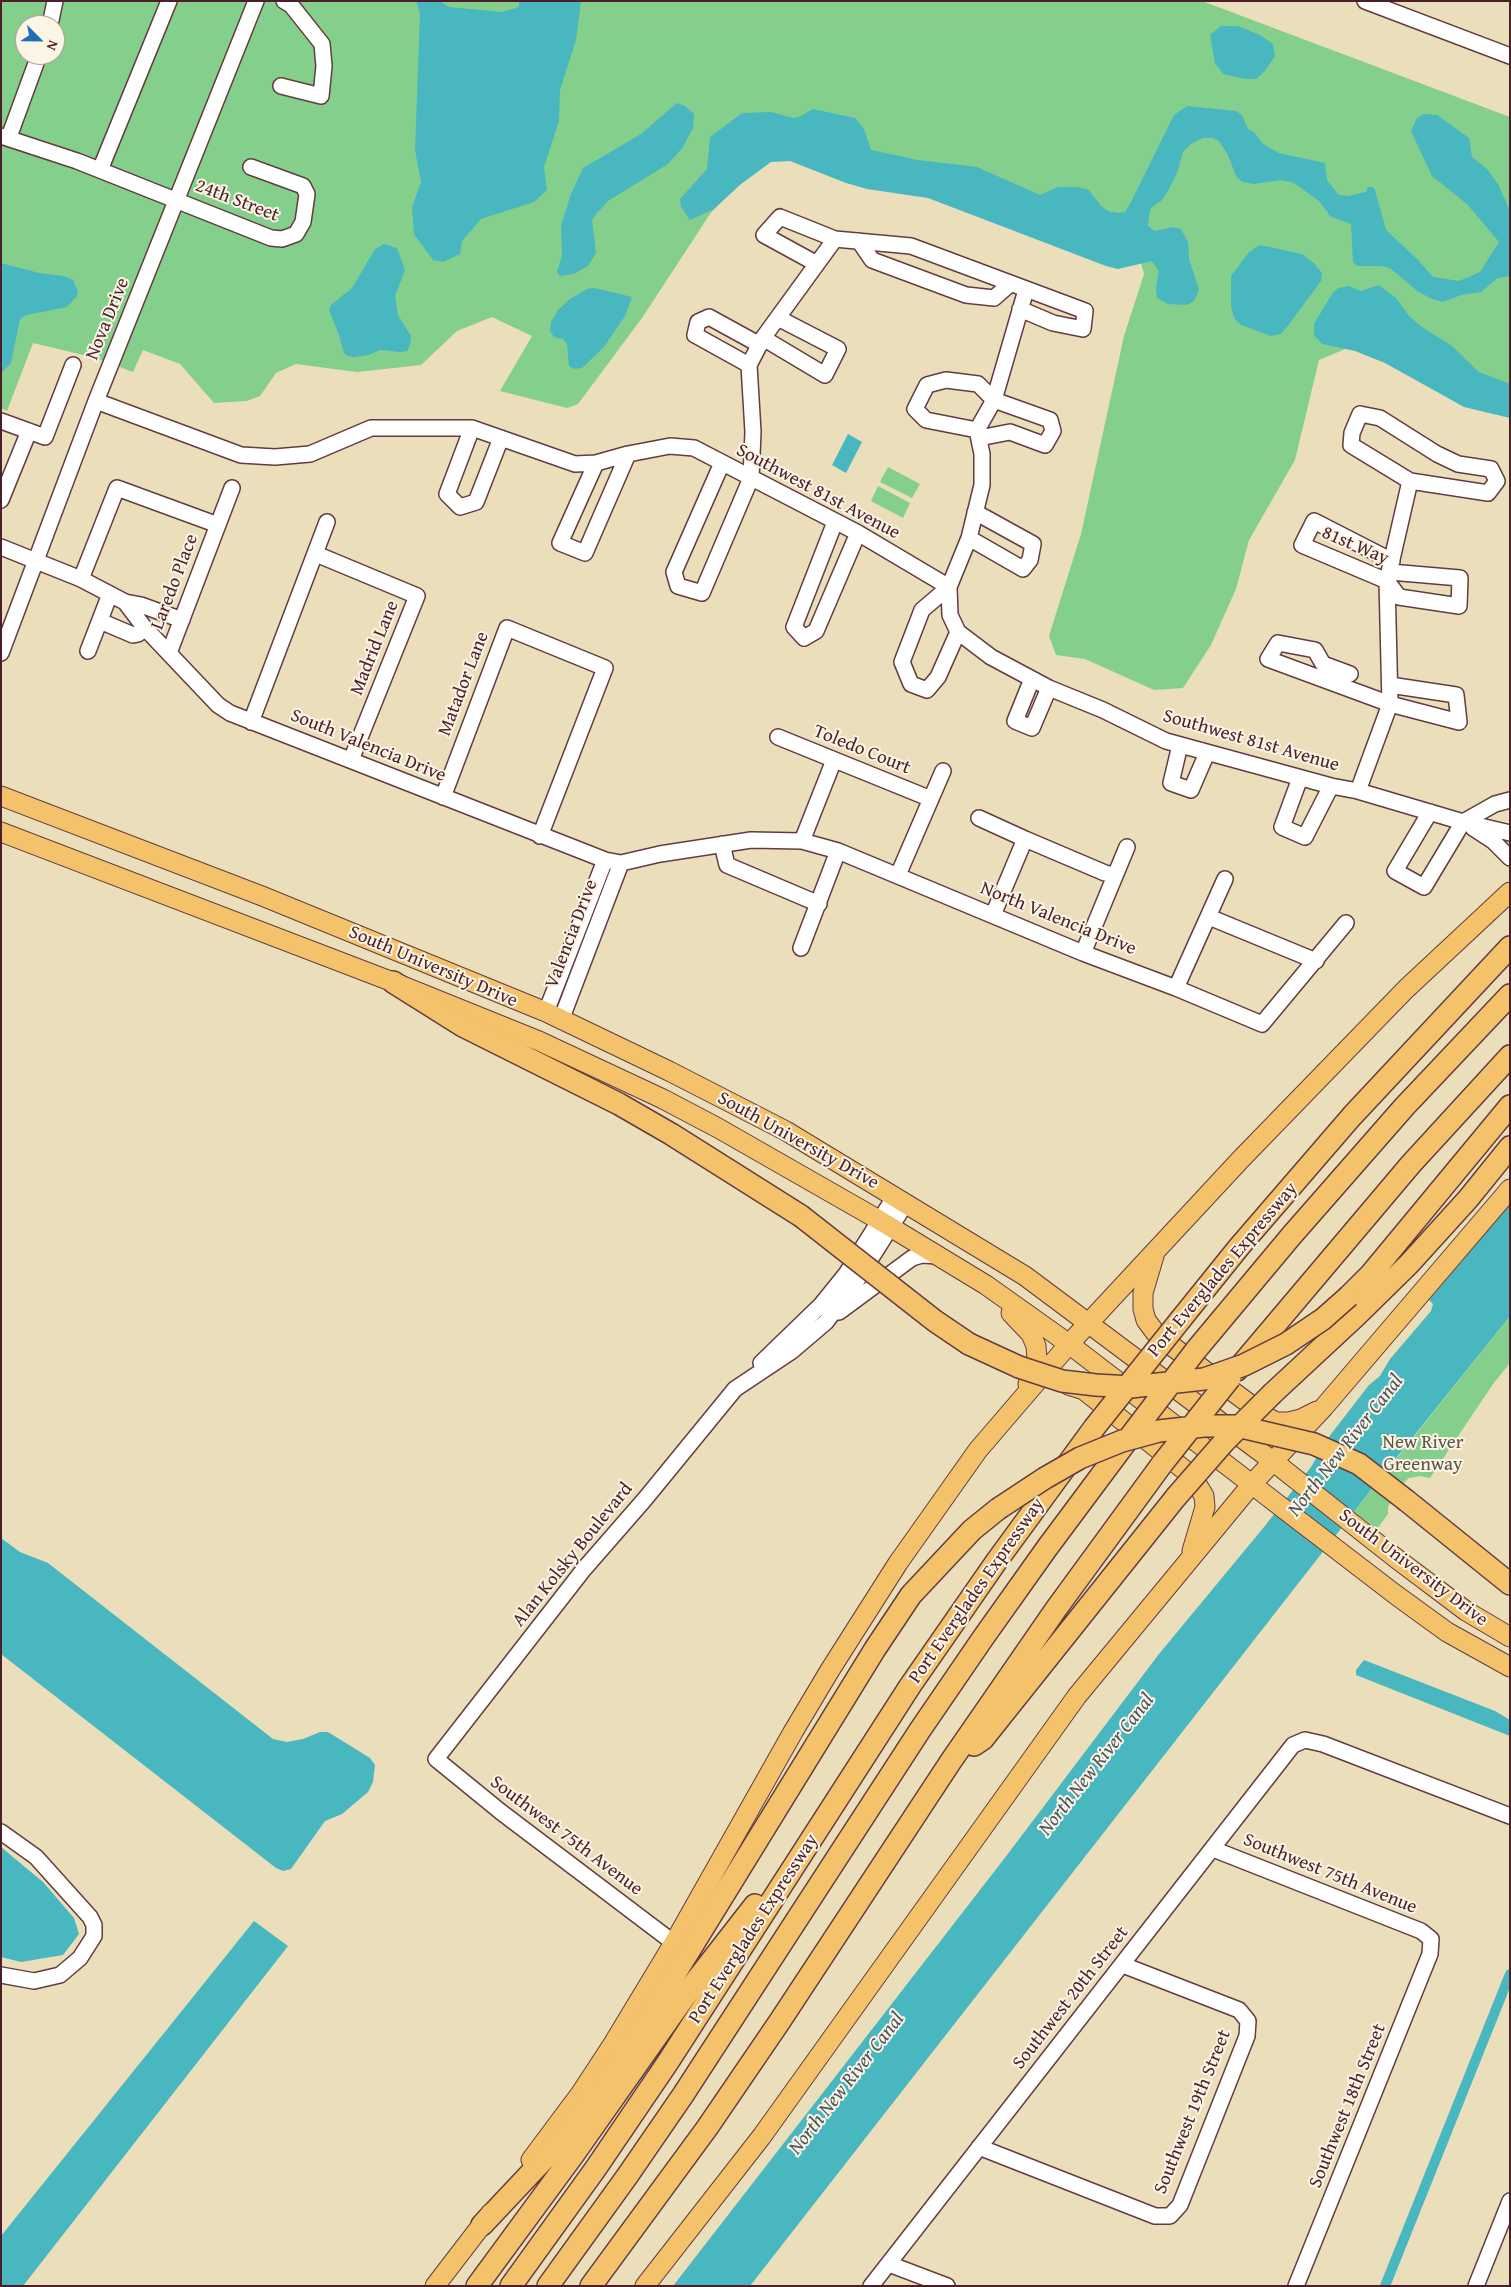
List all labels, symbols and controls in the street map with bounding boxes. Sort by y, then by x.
north arrow [15,15,65,65]
text: N [42,37,64,54]
street label: 24th Street [192,175,282,227]
street label: Nova Drive [81,275,135,363]
street label: Southwest 81st Avenue [732,439,904,545]
street label: 81st Way [1318,522,1392,570]
street label: Laredo Place [146,531,204,633]
street label: Madrid Lane [346,597,404,699]
street label: Matador Lane [434,629,494,739]
street label: South Valencia Drive [287,704,449,788]
street label: Southwest 81st Avenue [1160,705,1342,777]
street label: Toledo Court [810,720,914,780]
street label: Valencia Drive [541,876,603,992]
street label: North Valencia Drive [977,877,1139,961]
street label: South University Drive [345,921,521,1013]
street label: South University Drive [713,1087,883,1195]
street label: Port Everglades Expressway [1143,1178,1303,1362]
water label: North New River Canal [1283,1370,1409,1522]
park label: New River Greenway [1382,1432,1464,1476]
street label: Alan Kolsky Boulevard [508,1478,638,1632]
street label: Port Everglades Expressway [904,1494,1050,1688]
street label: South University Drive [1334,1504,1492,1632]
water label: North New River Canal [1034,1689,1160,1841]
street label: Southwest 75th Avenue [485,1771,647,1901]
street label: Southwest 75th Avenue [1240,1829,1420,1919]
street label: Port Everglades Expressway [684,1830,824,2028]
street label: Southwest 20th Street [1008,1922,1134,2074]
water label: North New River Canal [784,2008,910,2160]
street label: Southwest 18th Street [1305,2021,1391,2191]
street label: Southwest 19th Street [1150,2027,1236,2197]

